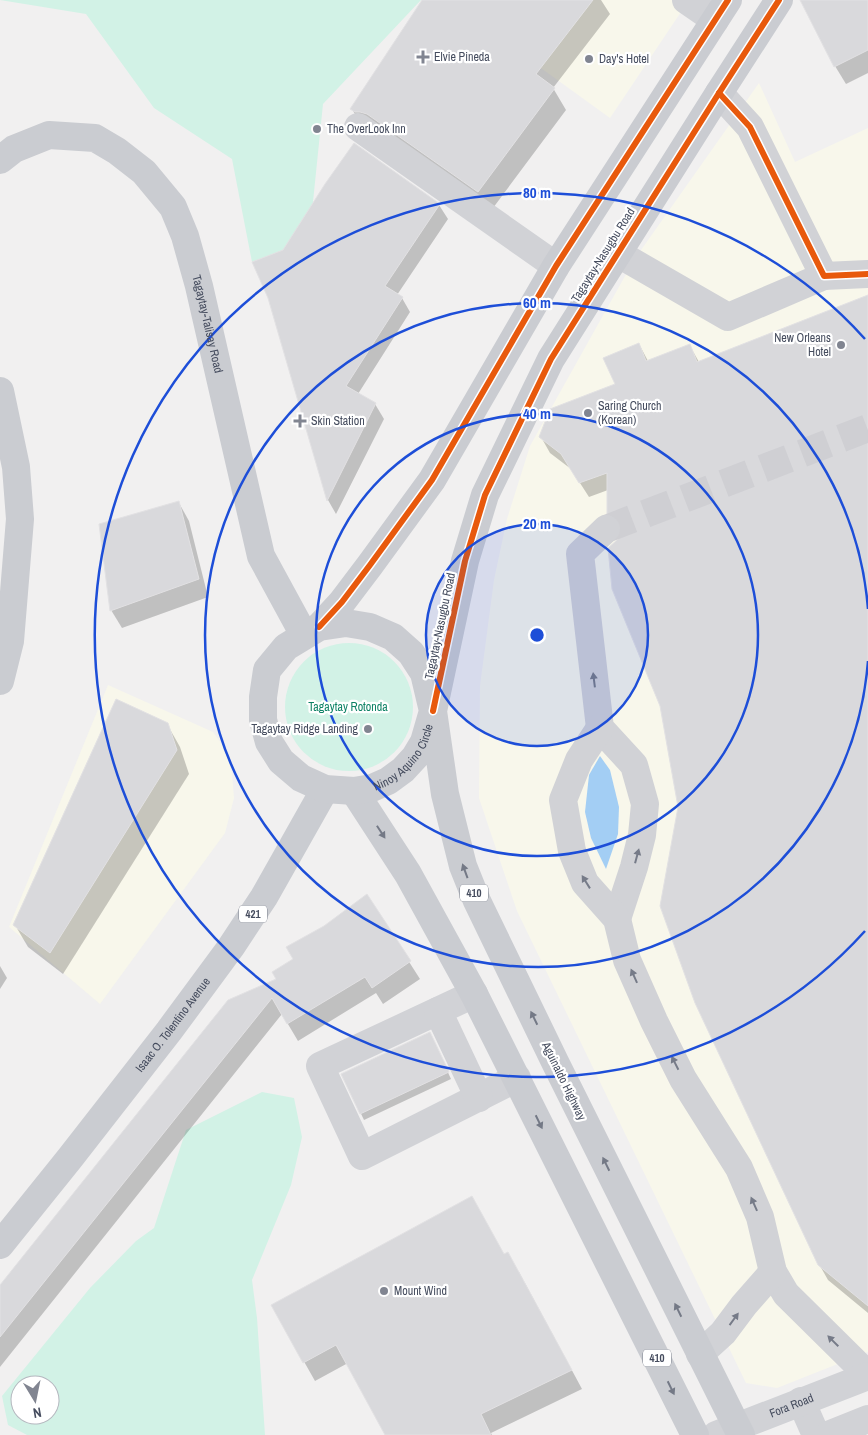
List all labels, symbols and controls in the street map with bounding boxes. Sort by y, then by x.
place label: Elvie Pineda [434,49,490,65]
marker: Elvie Pineda [416,50,430,64]
place label: Day's Hotel [599,51,649,67]
marker: Day's Hotel [583,53,595,65]
place label: The OverLook Inn [327,121,406,137]
marker: The OverLook Inn [311,123,323,135]
text: 80 m [523,182,551,203]
street label: Tagaytay-Nasugbu Road [567,205,639,305]
street label: Tagaytay-Talisay Road [188,273,227,374]
text: 60 m [523,292,551,313]
place label: New Orleans Hotel [774,330,831,360]
marker: New Orleans Hotel [835,339,847,351]
place label: Saring Church (Korean) [598,398,661,428]
text: 40 m [523,403,551,424]
marker: Saring Church (Korean) [582,407,594,419]
place label: Skin Station [311,413,365,429]
marker: Skin Station [293,414,307,428]
text: 20 m [523,513,551,534]
street label: Tagaytay-Nasugbu Road [421,571,459,681]
centre of rings [528,626,546,644]
one-way arrow [590,671,598,687]
park label: Tagaytay Rotonda [308,699,388,715]
place label: Tagaytay Ridge Landing [251,721,359,737]
street label: Ninoy Aquino Circle [371,722,437,795]
marker: Tagaytay Ridge Landing [362,723,374,735]
one-way arrow [376,826,385,839]
one-way arrow [633,848,641,863]
one-way arrow [461,863,469,878]
one-way arrow [581,875,590,888]
road number: 410 [460,884,488,901]
road number: 421 [239,906,267,922]
one-way arrow [630,969,638,983]
street label: Isaac O. Tolentino Avenue [132,974,214,1075]
one-way arrow [529,1011,537,1025]
street label: Aguinaldo Highway [538,1038,590,1123]
one-way arrow [671,1056,679,1070]
one-way arrow [535,1115,543,1129]
one-way arrow [602,1157,610,1172]
one-way arrow [750,1197,758,1211]
place label: Mount Wind [394,1283,447,1299]
marker: Mount Wind [378,1285,390,1297]
one-way arrow [674,1303,682,1317]
one-way arrow [729,1312,739,1326]
one-way arrow [827,1335,839,1347]
road number: 410 [643,1350,671,1366]
north arrow [10,1375,60,1425]
one-way arrow [667,1381,675,1395]
street label: Fora Road [767,1390,816,1421]
text: N [32,1403,43,1422]

